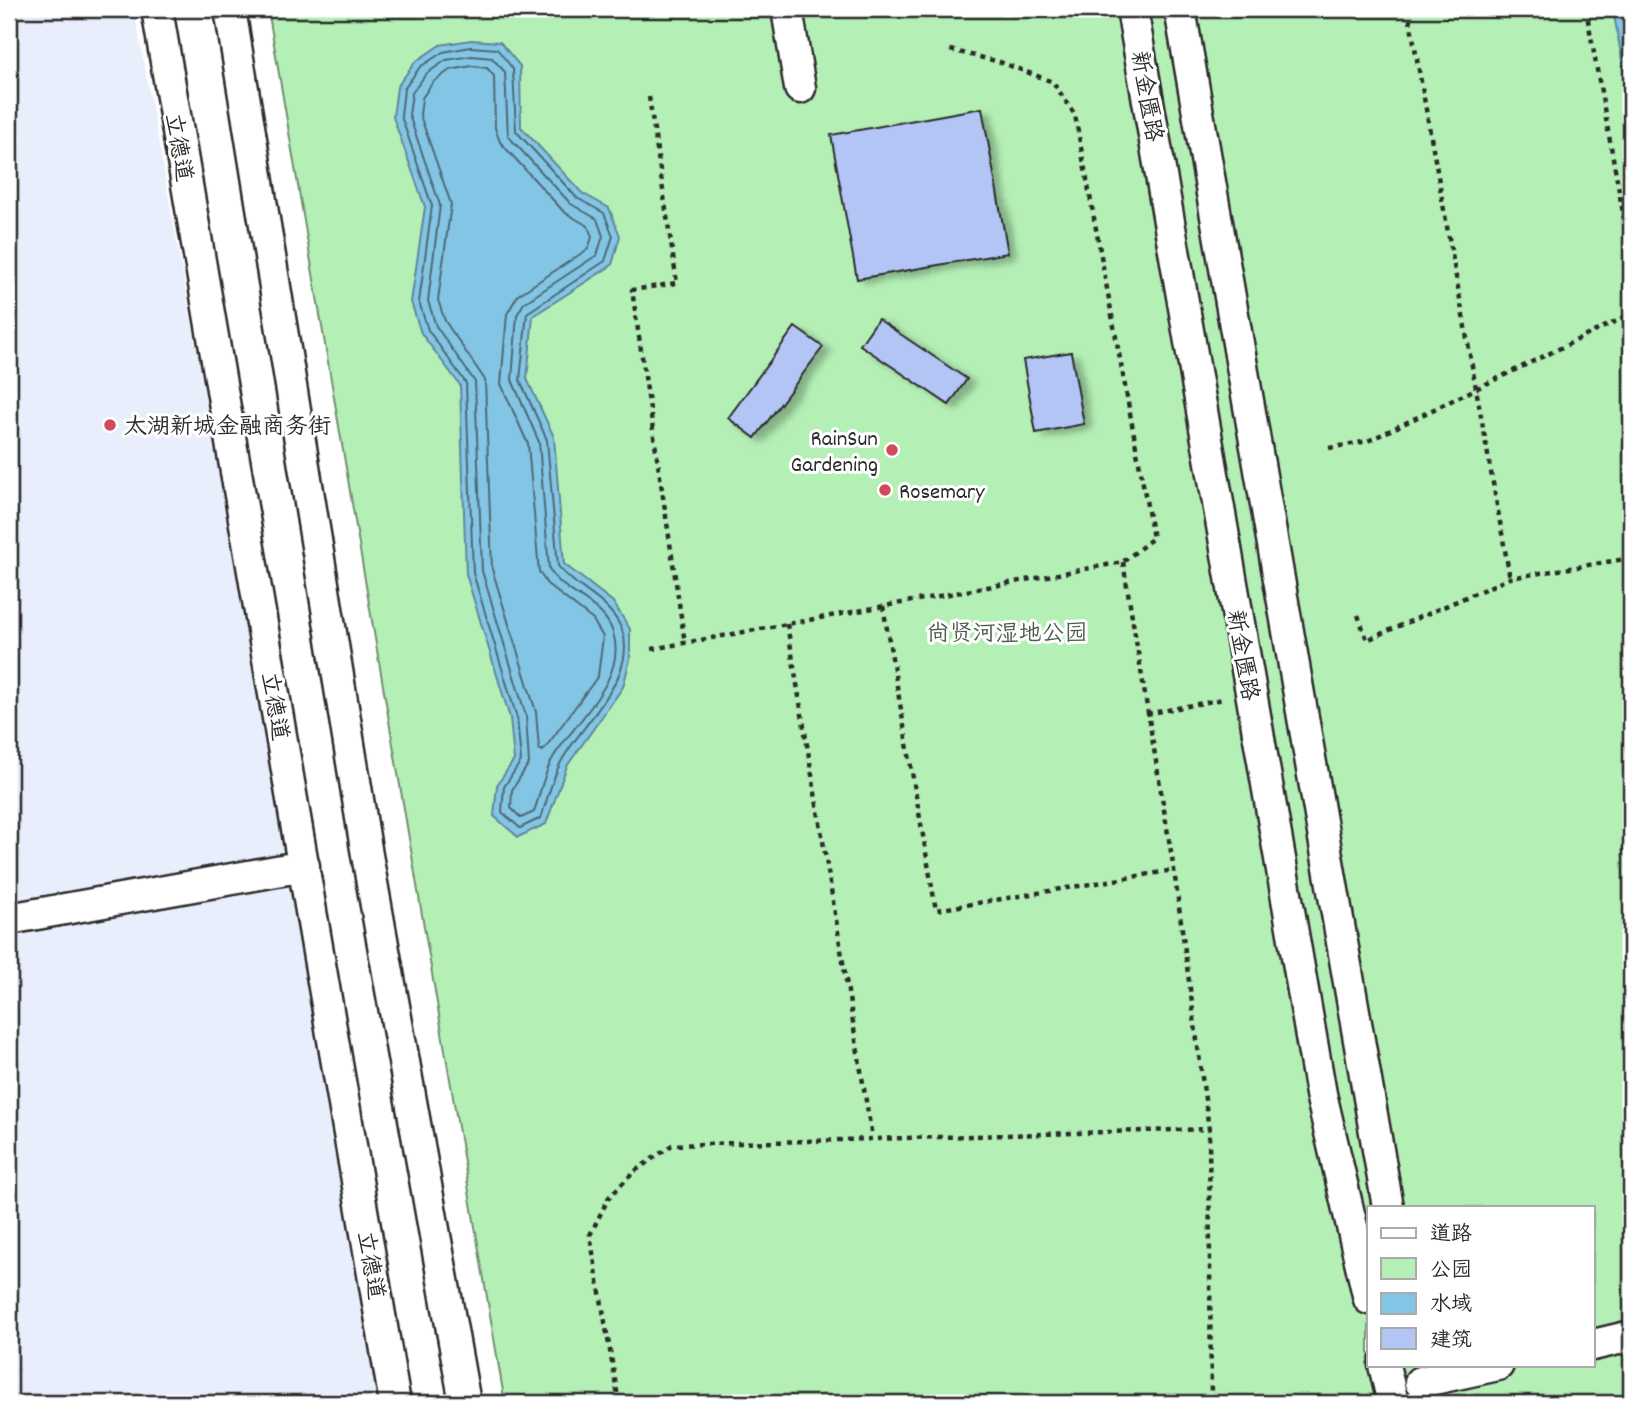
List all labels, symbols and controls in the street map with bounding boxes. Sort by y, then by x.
street label: 新金匮路 [1120,48,1169,145]
street label: 立德道 [154,111,199,184]
place label: 太湖新城金融商务街 [124,412,331,445]
marker: 太湖新城金融商务街 [102,417,118,433]
place label: RainSun Gardening [791,424,878,483]
marker: RainSun Gardening [884,442,900,458]
place label: Rosemary [899,477,985,510]
marker: Rosemary [877,482,893,498]
street label: 新金匮路 [1216,607,1265,704]
park label: 尚贤河湿地公园 [927,619,1088,652]
street label: 立德道 [250,670,295,743]
legend [1367,1206,1594,1366]
text: 道路 [1430,1221,1472,1251]
street label: 立德道 [346,1229,391,1302]
text: 公园 [1430,1257,1472,1287]
text: 水域 [1430,1291,1472,1321]
text: 建筑 [1430,1327,1472,1357]

